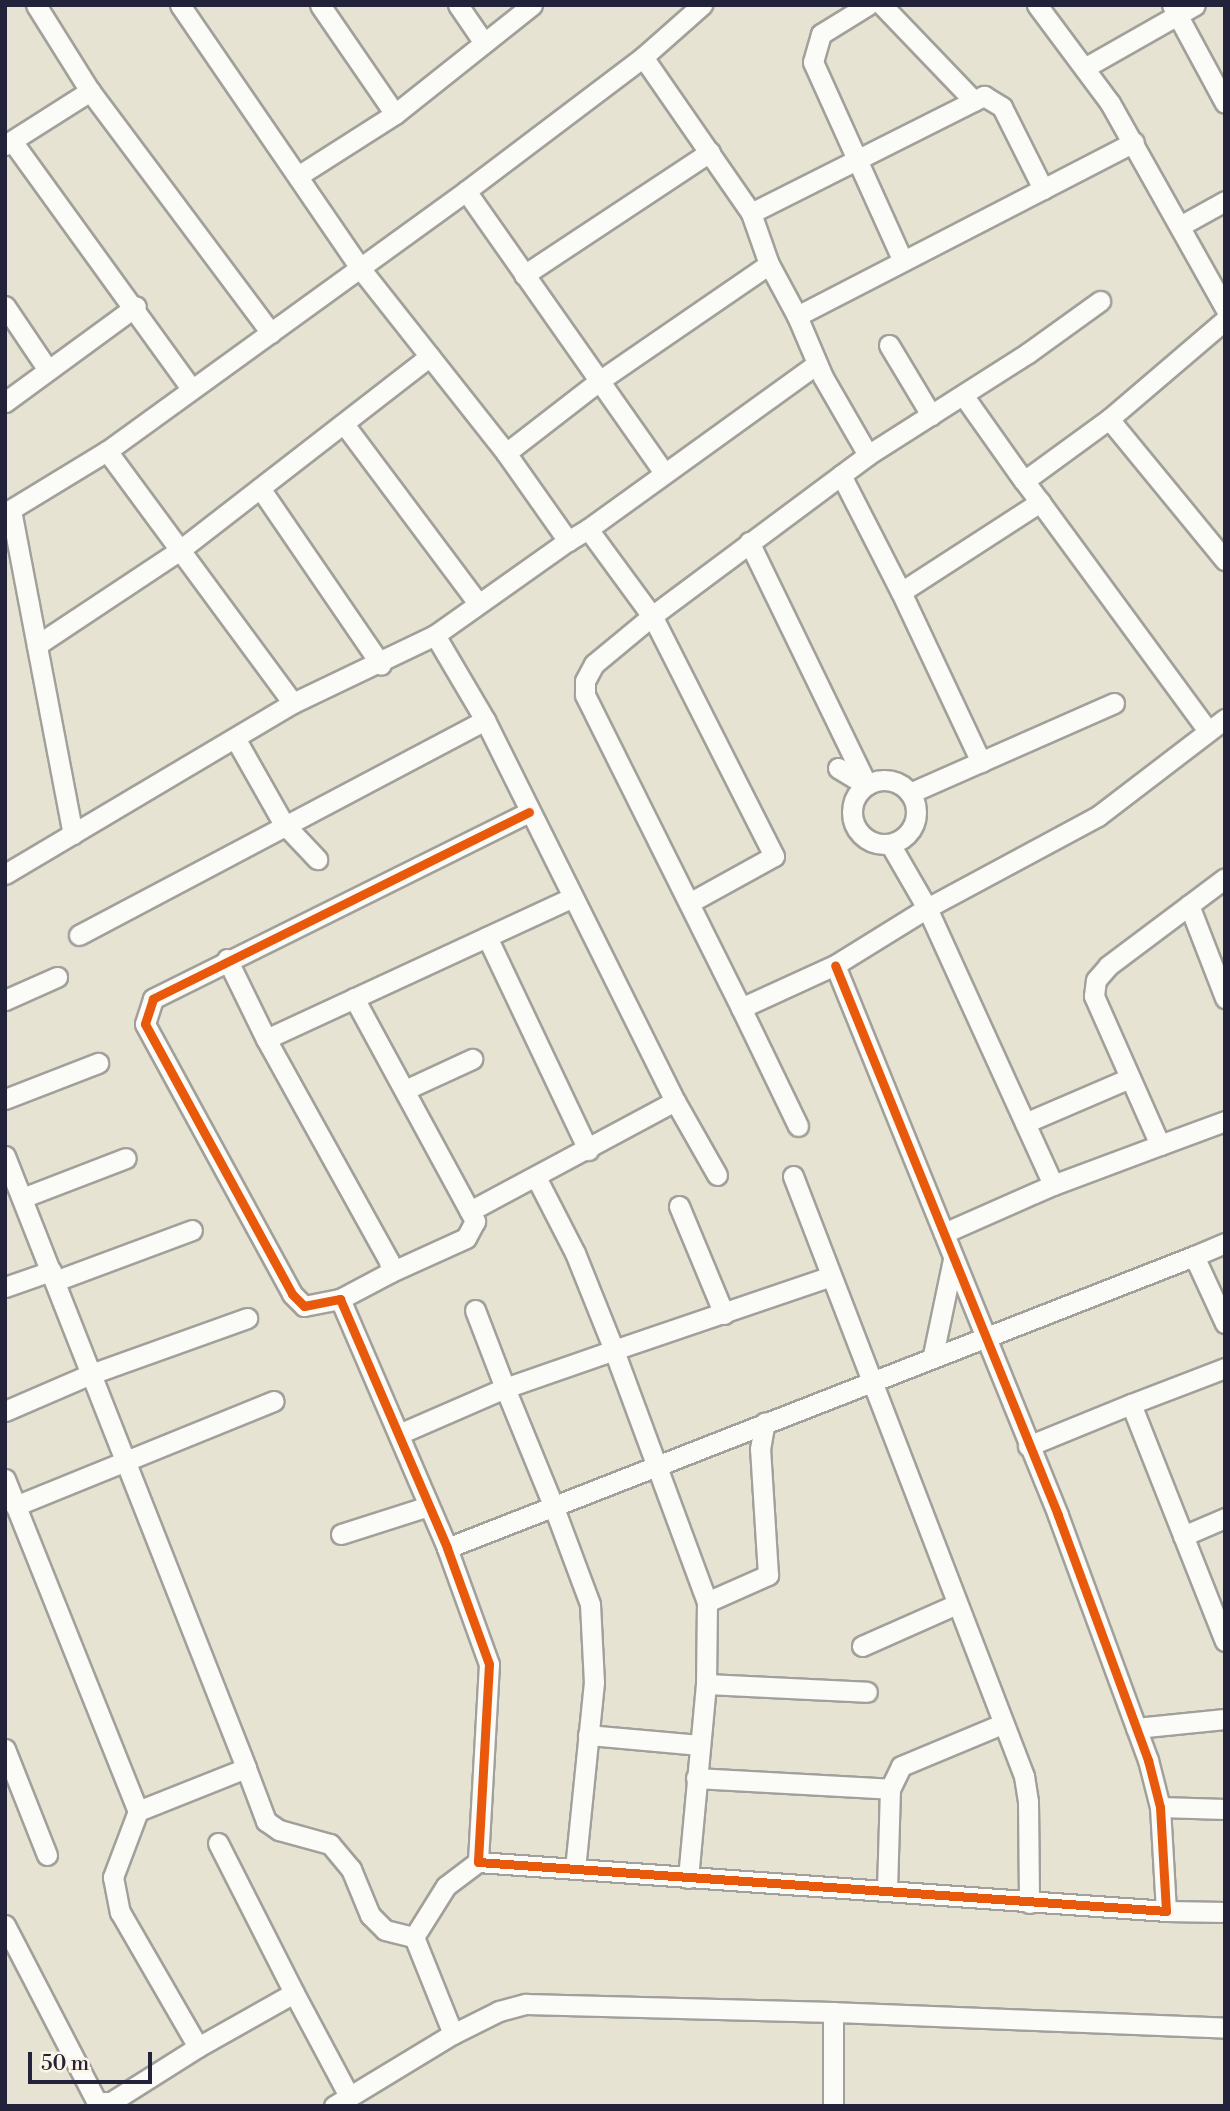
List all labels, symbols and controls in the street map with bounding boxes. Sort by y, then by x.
scale bar [32,2038,156,2082]
text: 50 m [41,2051,89,2077]

